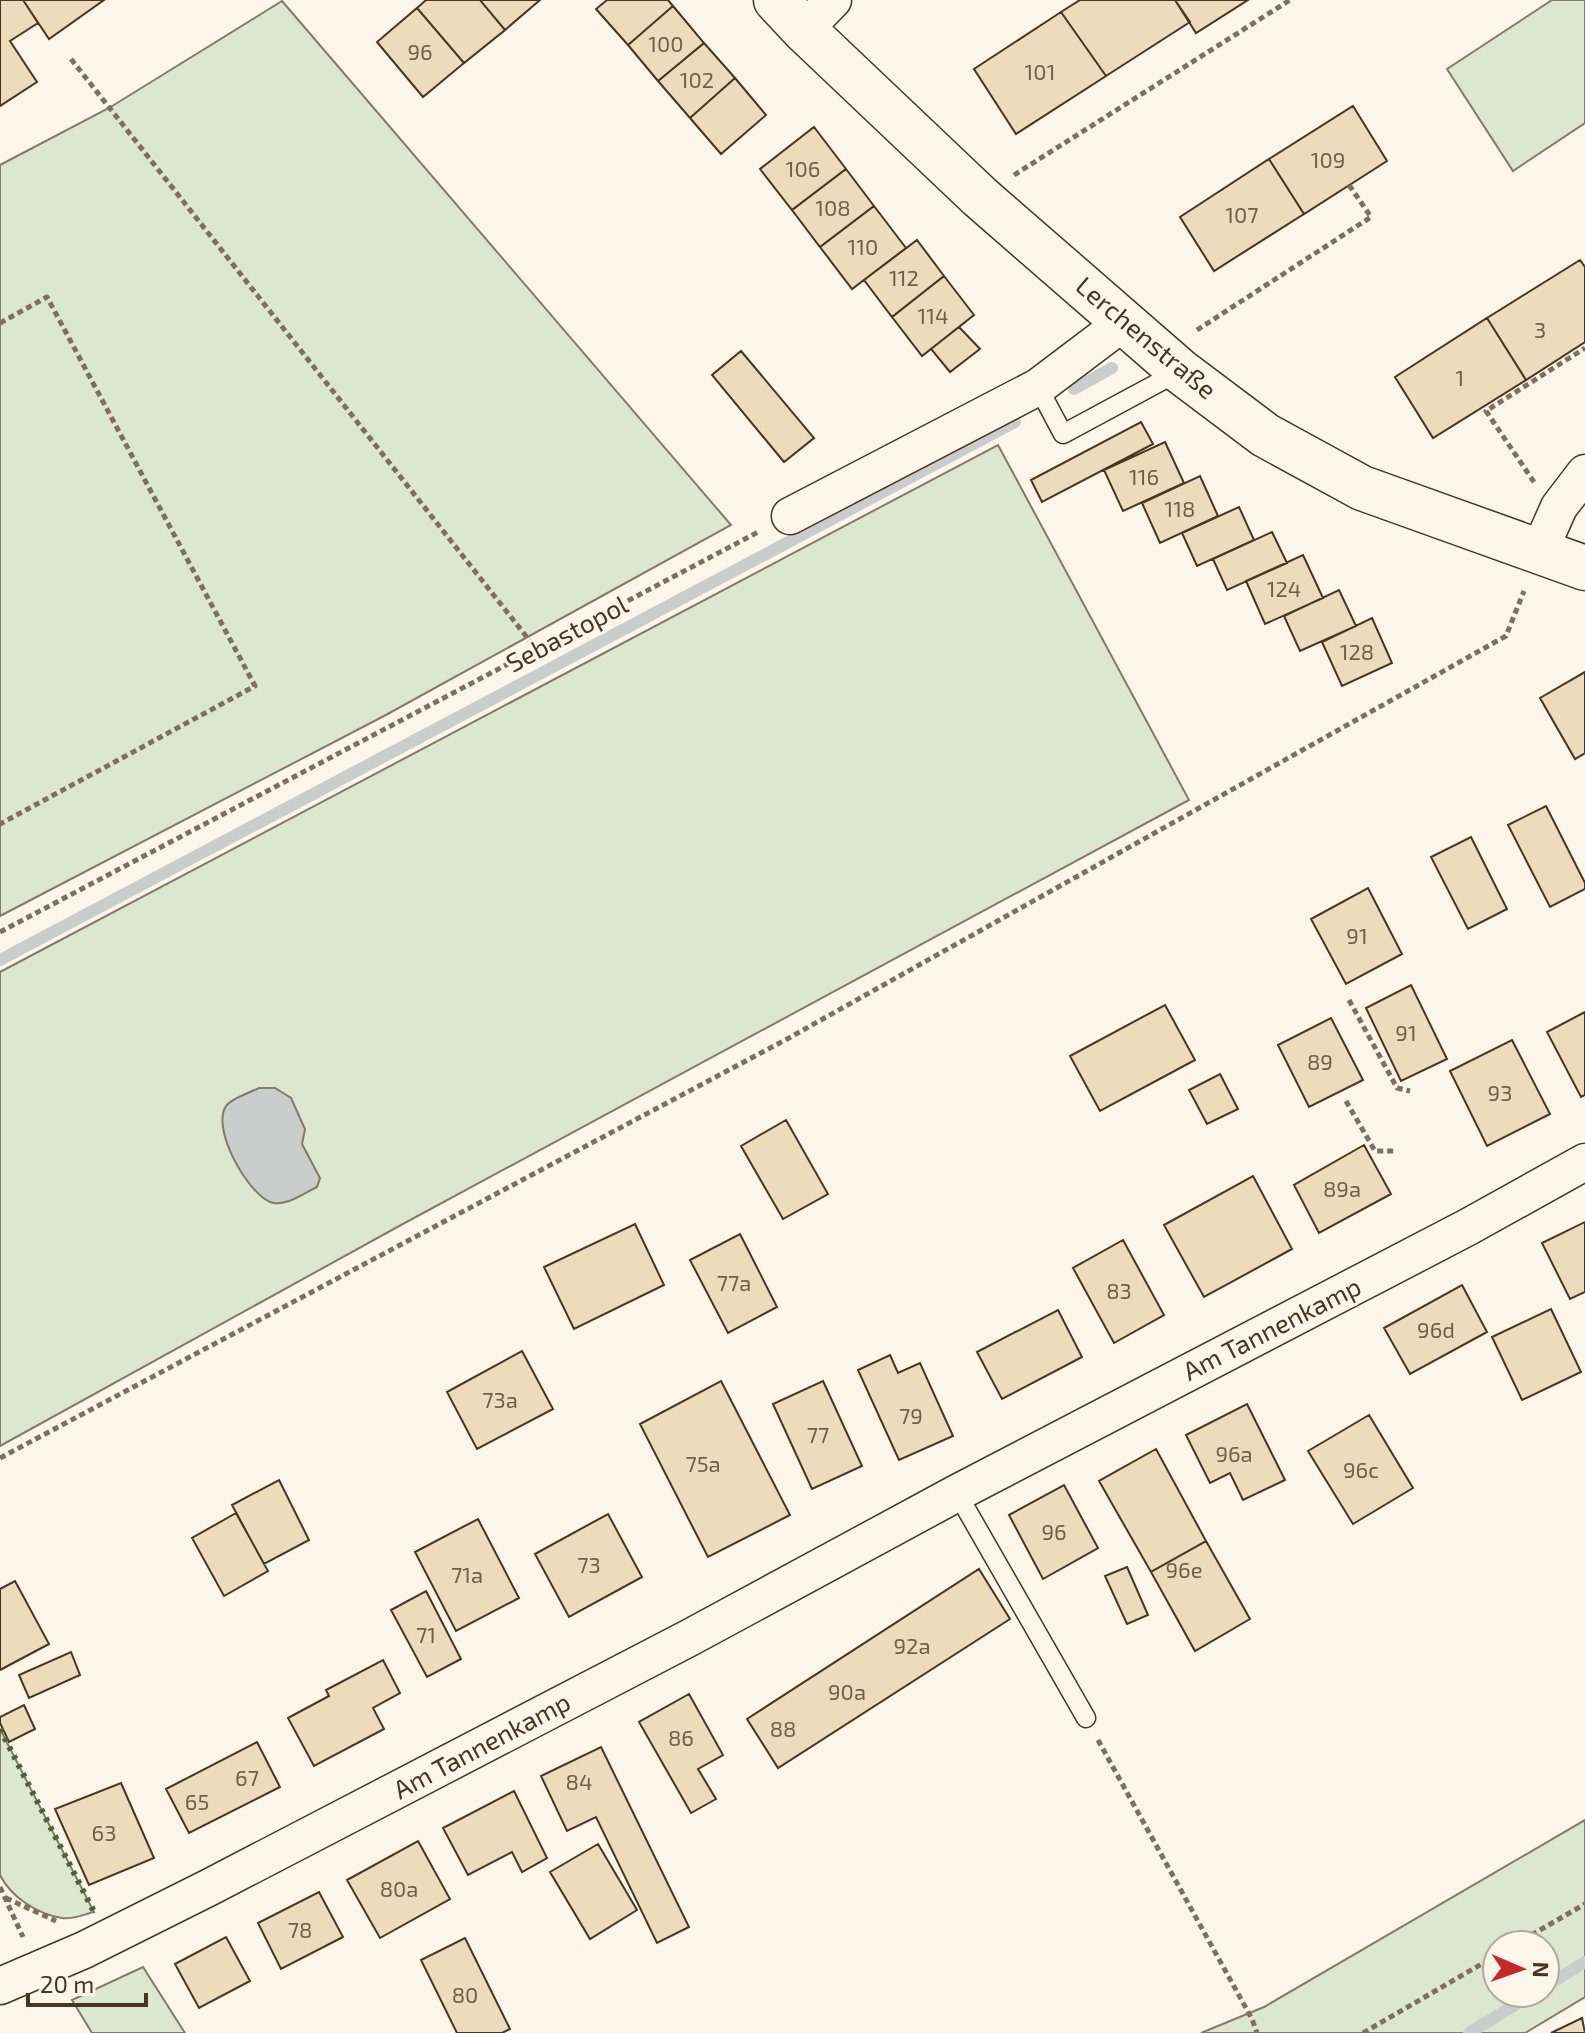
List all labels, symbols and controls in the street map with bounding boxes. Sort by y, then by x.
house number: 100 [648,30,684,56]
house number: 96 [407,38,433,64]
house number: 101 [1025,58,1055,84]
house number: 102 [680,66,714,92]
house number: 109 [1311,146,1345,172]
house number: 106 [786,155,820,181]
house number: 108 [815,194,851,220]
house number: 107 [1225,201,1259,227]
house number: 110 [848,233,878,259]
house number: 112 [889,264,919,290]
street label: Lerchenstraße [1071,269,1223,405]
house number: 114 [917,302,949,328]
house number: 3 [1534,316,1546,342]
house number: 1 [1456,364,1464,390]
house number: 116 [1129,463,1159,489]
house number: 118 [1165,495,1195,521]
house number: 124 [1267,575,1301,601]
street label: Sebastopol [500,588,633,678]
house number: 128 [1340,638,1374,664]
house number: 91 [1346,922,1368,948]
house number: 91 [1395,1019,1417,1045]
house number: 89 [1307,1048,1333,1074]
house number: 93 [1488,1079,1512,1105]
house number: 89a [1323,1175,1361,1201]
house number: 77a [717,1269,751,1295]
street label: Am Tannenkamp [1177,1269,1366,1386]
house number: 83 [1106,1277,1132,1303]
house number: 96d [1417,1316,1455,1342]
house number: 73a [482,1386,518,1412]
house number: 79 [899,1402,923,1428]
house number: 77 [807,1421,829,1447]
house number: 96a [1215,1440,1253,1466]
house number: 75a [685,1450,721,1476]
house number: 96c [1343,1456,1379,1482]
house number: 96 [1041,1518,1067,1544]
house number: 73 [577,1551,601,1577]
house number: 96e [1166,1556,1202,1582]
house number: 71a [451,1561,483,1587]
house number: 71 [416,1621,436,1647]
house number: 92a [893,1632,931,1658]
house number: 90a [828,1678,866,1704]
street label: Am Tannenkamp [388,1685,575,1804]
house number: 88 [770,1715,796,1741]
house number: 86 [668,1724,694,1750]
house number: 67 [235,1764,259,1790]
house number: 84 [566,1768,592,1794]
house number: 65 [185,1788,209,1814]
house number: 63 [92,1819,116,1845]
house number: 80a [380,1875,418,1901]
house number: 78 [288,1916,312,1942]
north arrow [1481,1929,1561,2009]
scale bar [28,1957,146,2007]
text: N [1529,1961,1555,1978]
text: 20 m [40,1969,94,1998]
house number: 80 [452,1981,478,2007]

